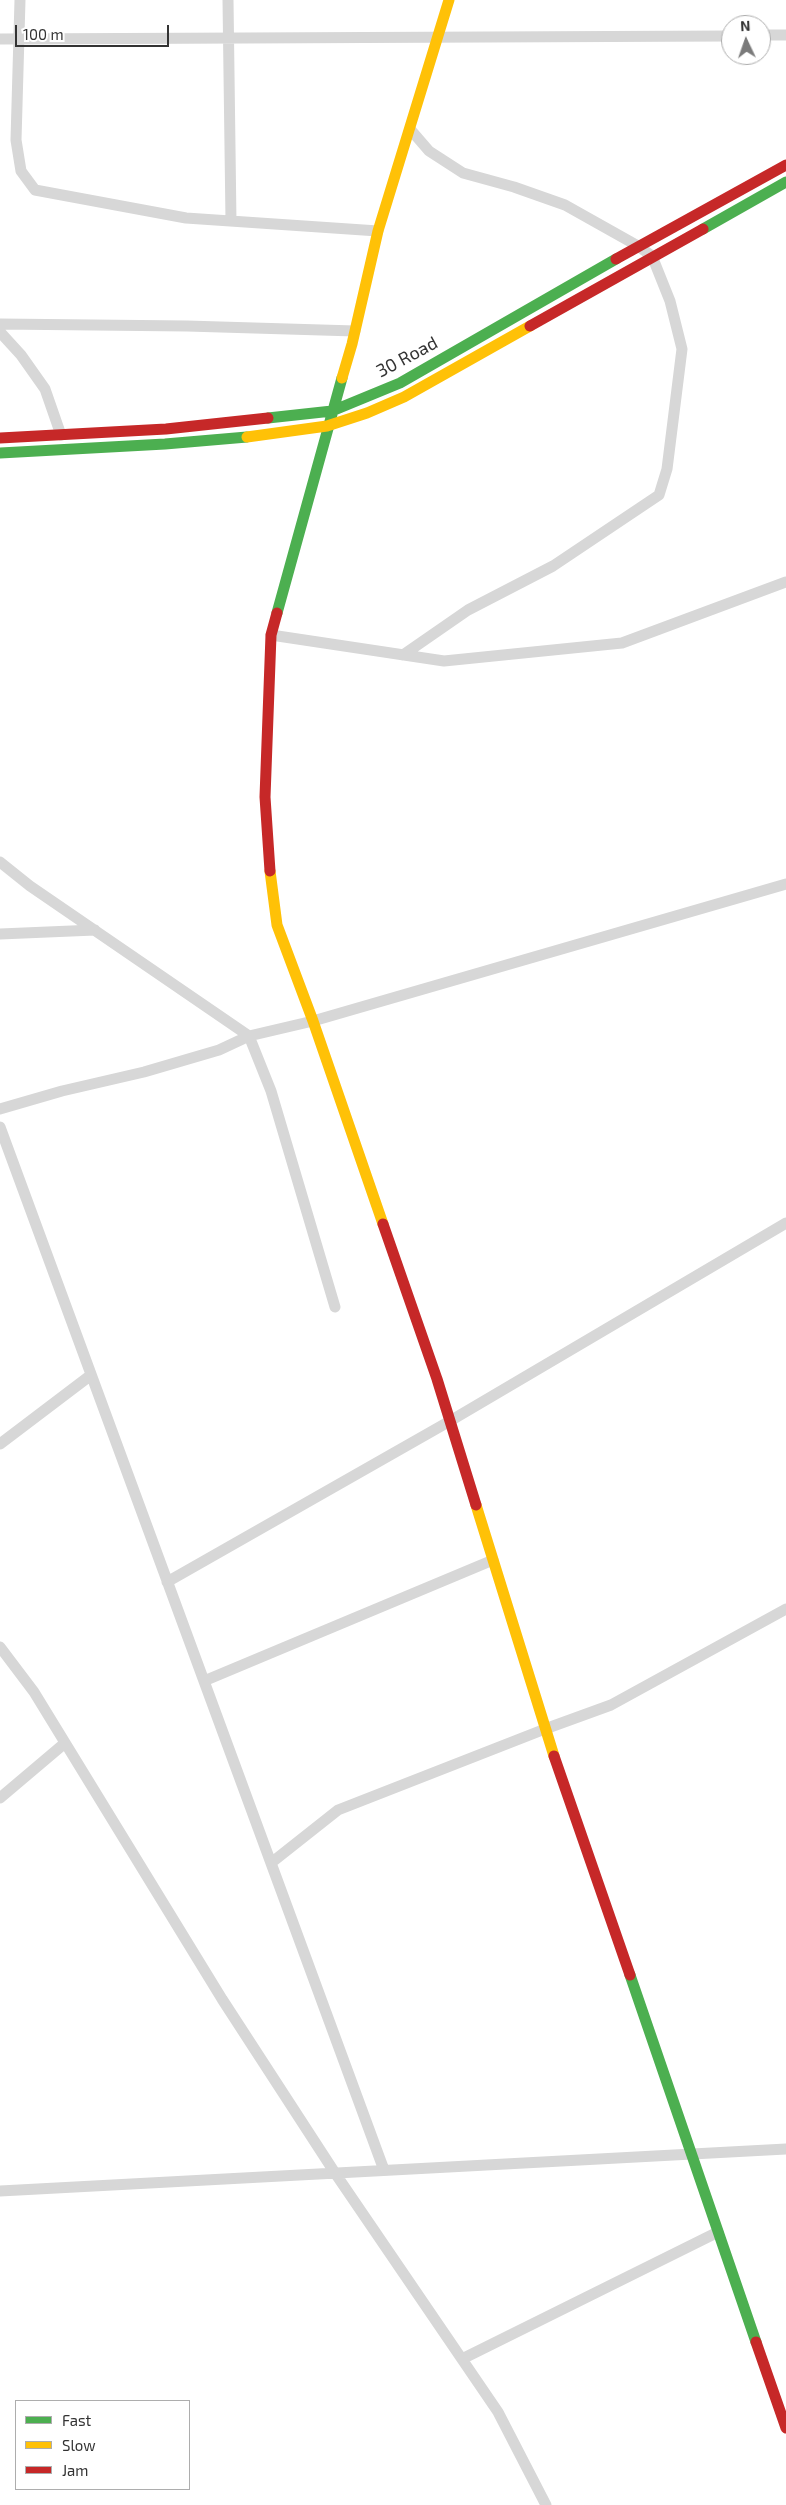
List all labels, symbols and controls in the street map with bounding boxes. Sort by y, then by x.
scale bar [18,15,171,47]
north arrow [721,15,771,65]
text: N [740,17,751,34]
text: 100 m [23,25,64,43]
street label: 30 Road [373,332,441,382]
legend [15,2400,190,2490]
text: Fast [62,2411,91,2429]
text: Slow [62,2436,96,2454]
text: Jam [62,2461,88,2479]

